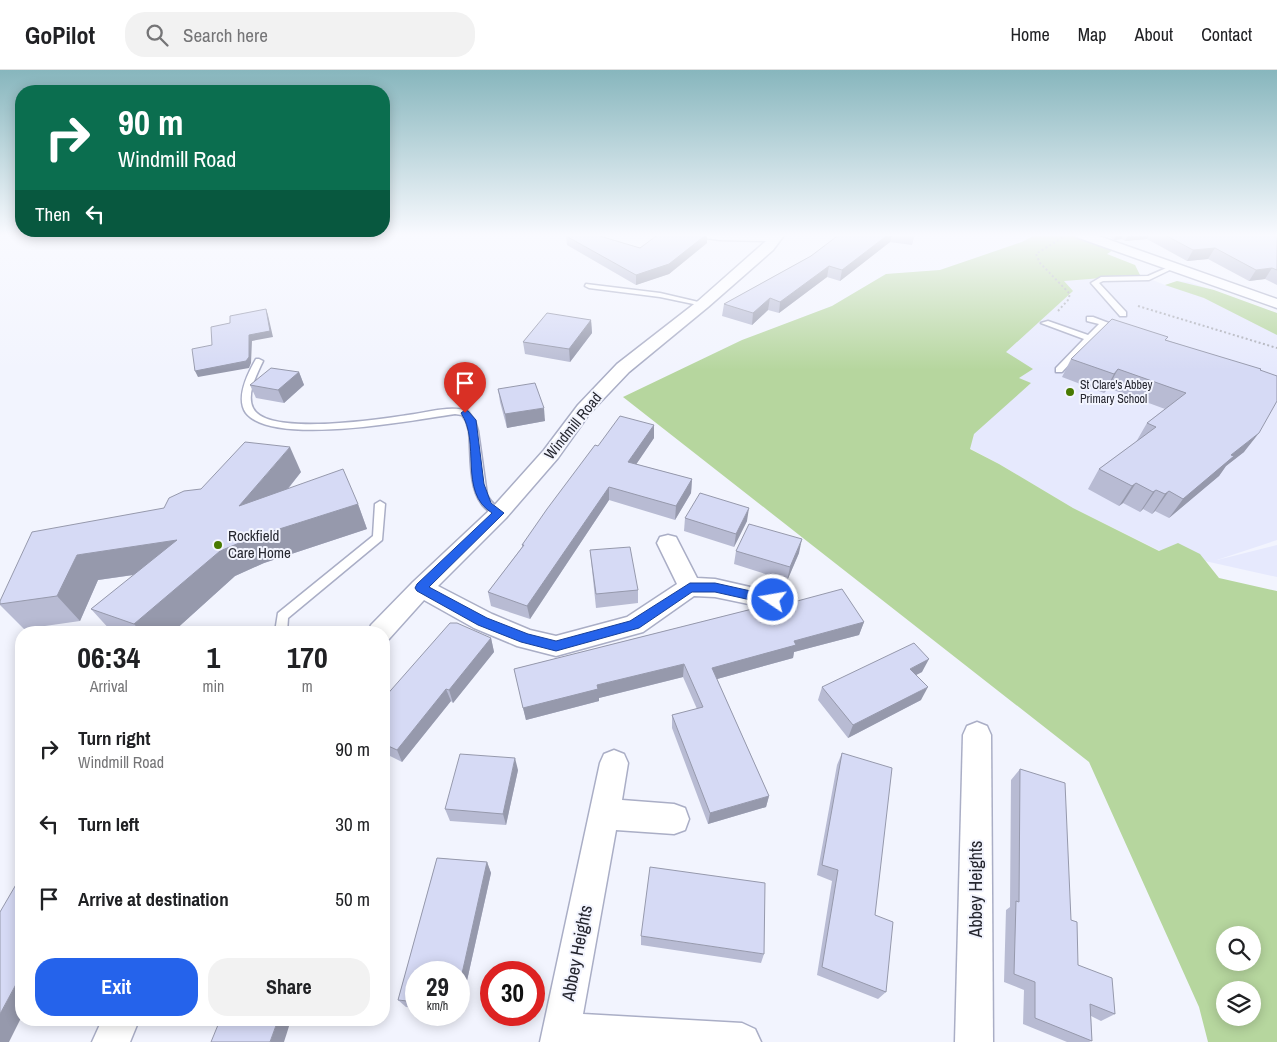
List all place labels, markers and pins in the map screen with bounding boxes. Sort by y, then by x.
pin [444,362,486,413]
place label: St Clare's Abbey Primary School [1080,377,1153,407]
marker: St Clare's Abbey Primary School [1064,386,1076,398]
place label: Rockfield Care Home [228,525,291,563]
marker: Rockfield Care Home [212,539,224,551]

